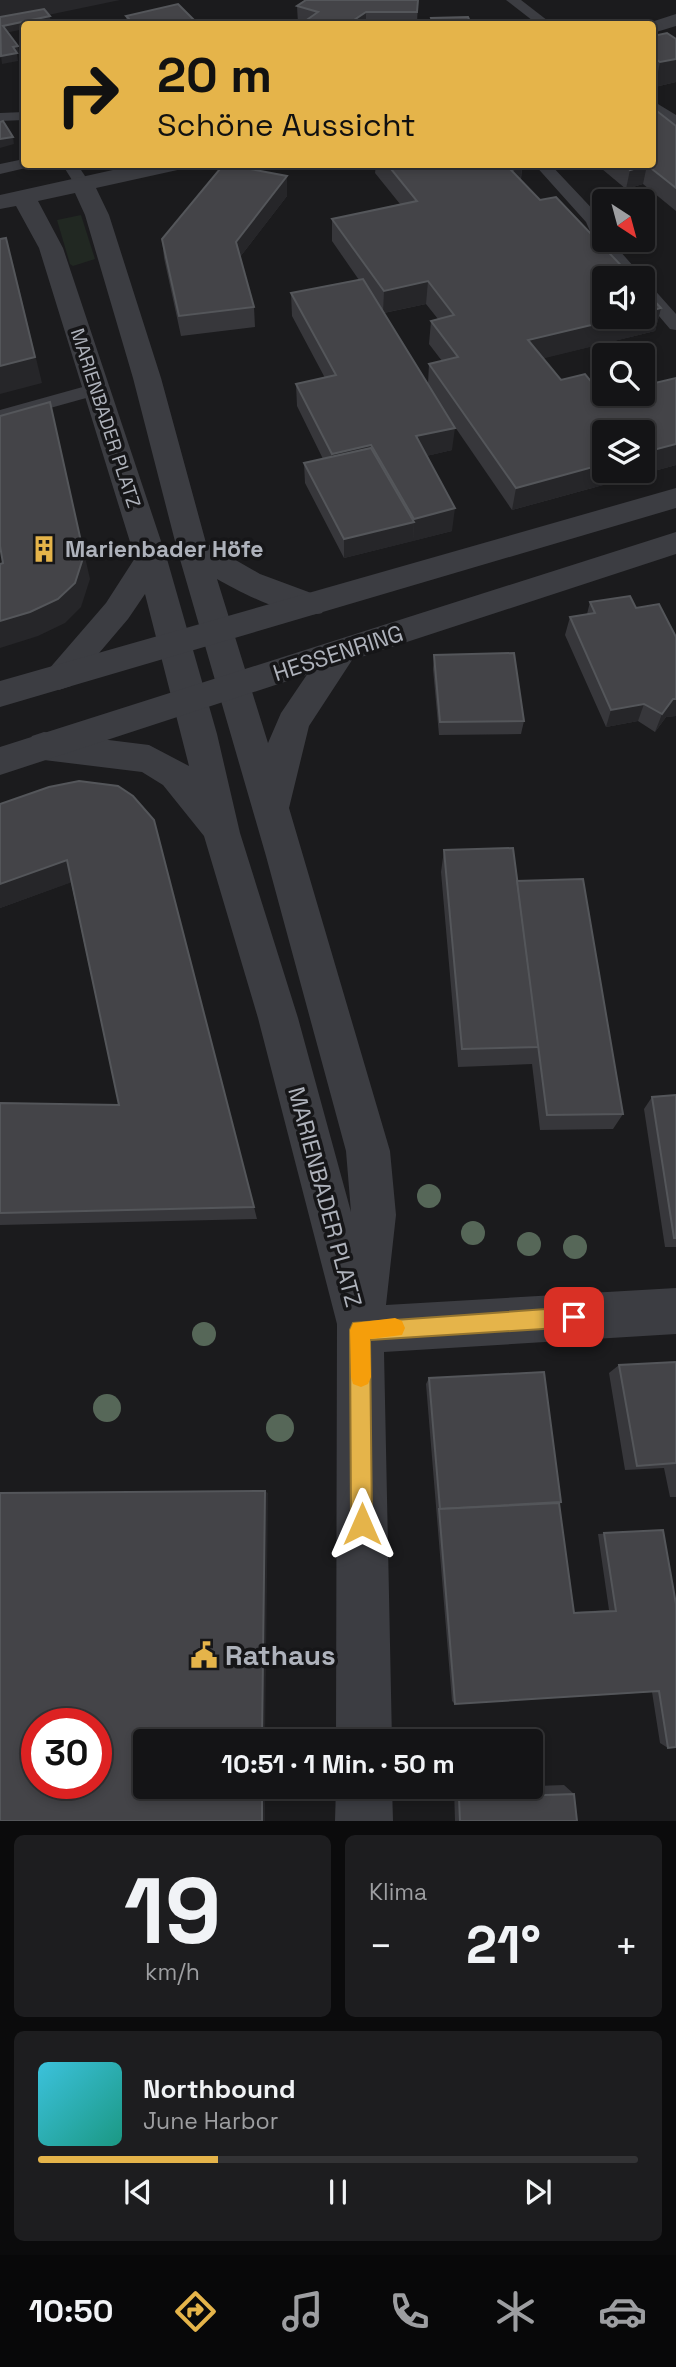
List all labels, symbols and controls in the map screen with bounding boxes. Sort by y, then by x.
text: 20 m [157,44,272,106]
icon: right [42,49,133,140]
text: Schöne Aussicht [157,105,416,145]
north arrow [592,189,654,252]
map controls [592,189,655,483]
button: sound [592,266,655,329]
street label: MARIENBADER PLATZ [65,325,146,511]
button: search [592,343,655,406]
button: layers [592,420,655,483]
building icon: Marienbader Höfe [29,534,59,564]
place label: Marienbader Höfe [65,534,264,564]
street label: HESSENRING [269,618,407,688]
street label: MARIENBADER PLATZ [281,1084,369,1310]
pin [544,1287,604,1347]
icon: arrive [555,1298,593,1336]
position arrow [325,1487,399,1561]
place label: Rathaus [225,1637,336,1673]
public building icon: Rathaus [189,1640,219,1670]
speed limit sign: 30 [21,1708,112,1799]
text: 10:51 · 1 Min. · 50 m [221,1747,455,1781]
text: 19 [124,1853,221,1970]
text: Klima [369,1877,427,1907]
text: 21° [466,1912,541,1978]
text: − [369,1922,393,1970]
text: + [614,1922,638,1970]
text: km/h [145,1957,200,1987]
text: Northbound [143,2072,296,2106]
text: June Harbor [143,2106,278,2136]
icon: previous [119,2173,157,2211]
icon: pause [319,2173,357,2211]
icon: next [519,2173,557,2211]
icon: directions [171,2287,220,2336]
icon: music [278,2287,327,2336]
icon: phone [385,2287,434,2336]
icon: climate [491,2287,540,2336]
icon: car [598,2287,647,2336]
text: 10:50 [29,2291,114,2331]

